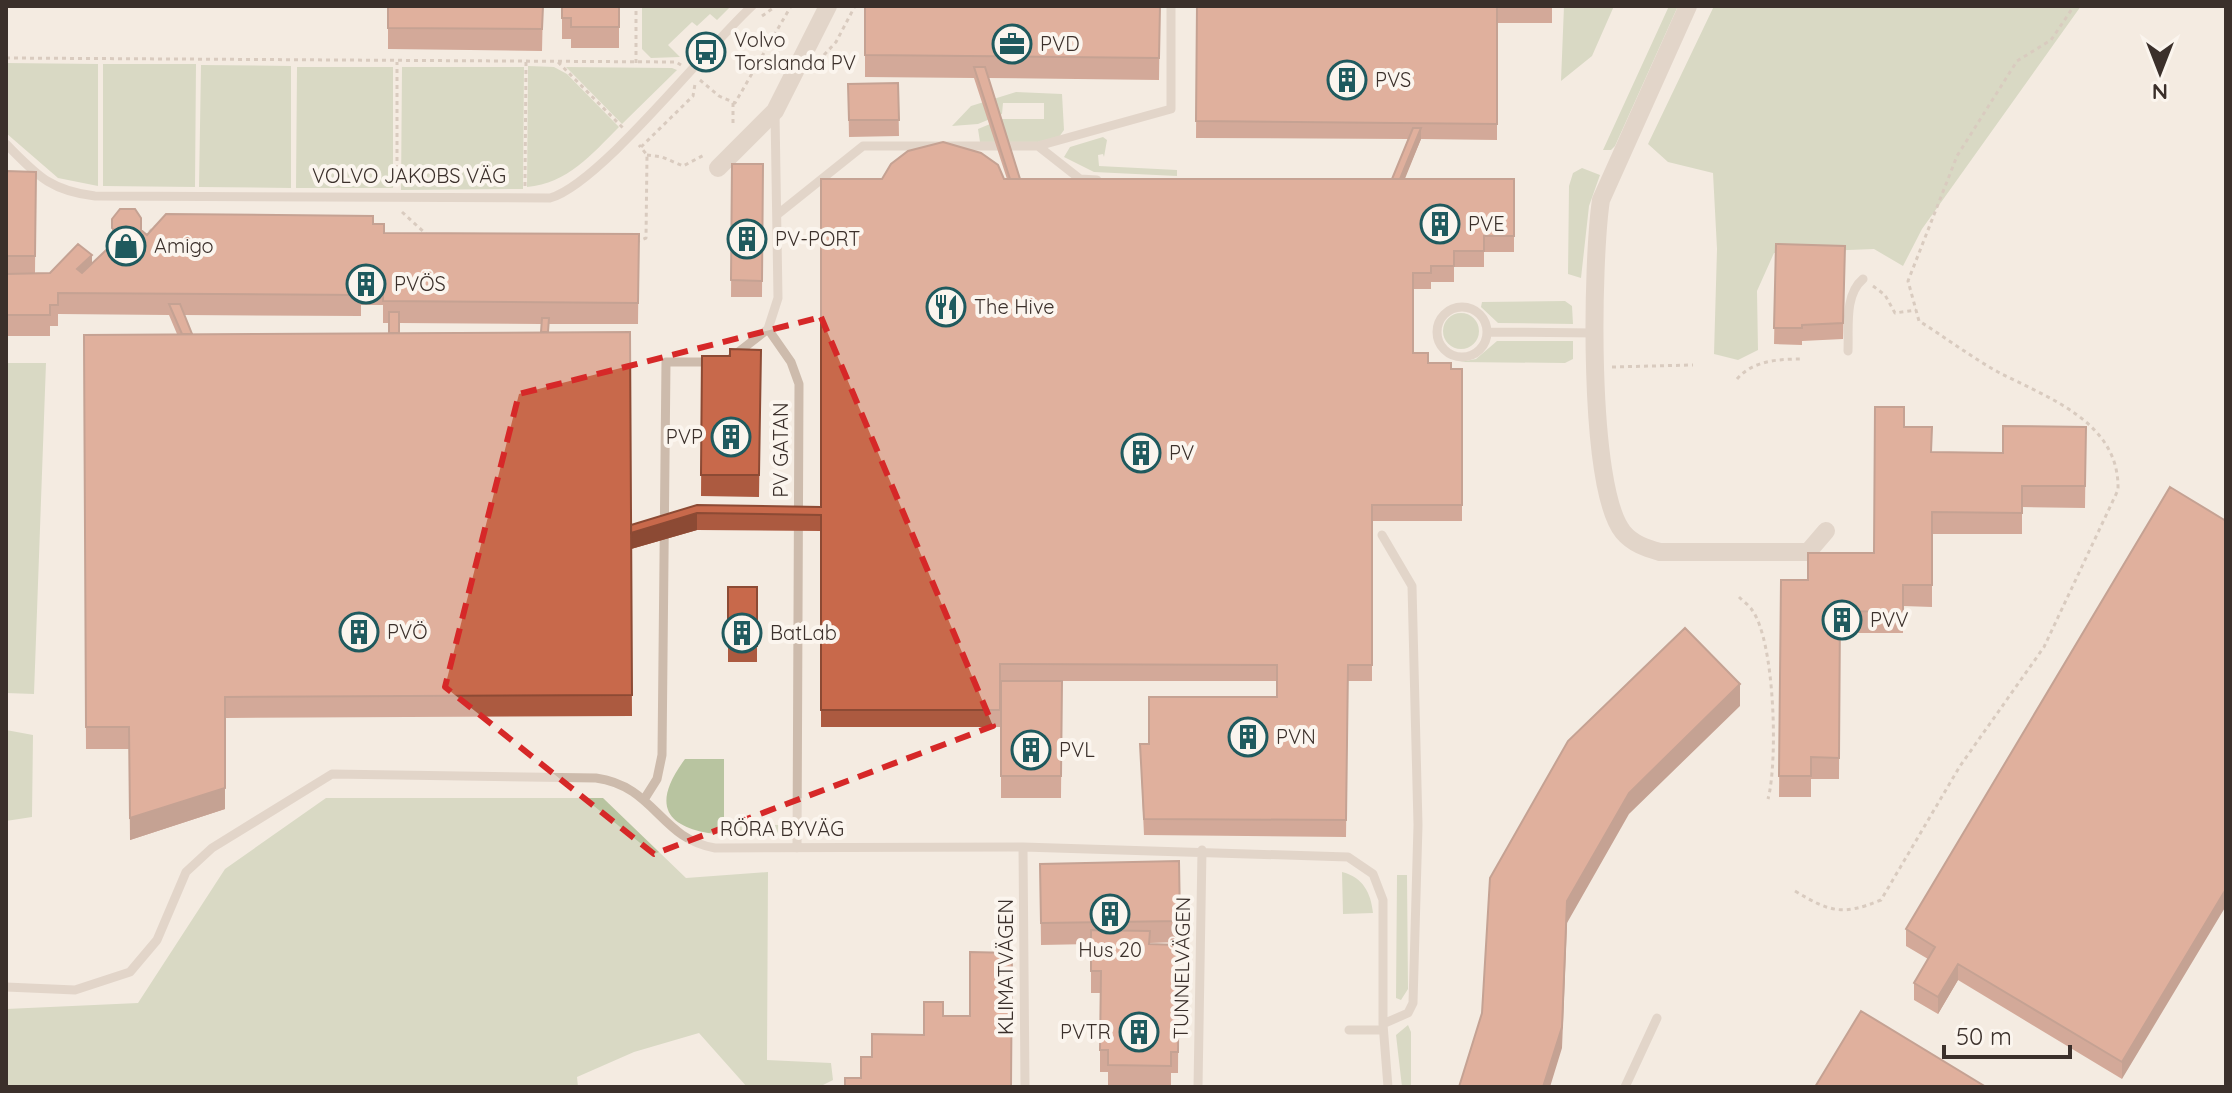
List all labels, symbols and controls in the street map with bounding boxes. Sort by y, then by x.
office icon: PVD [991,23,1033,65]
place label: Volvo Torslanda PV [734,27,856,75]
bus stop icon: Volvo Torslanda PV [685,31,727,73]
place label: PVD [1040,31,1080,56]
north arrow [2120,32,2200,112]
building icon: PVS [1326,59,1368,101]
place label: PVS [1375,67,1411,92]
text: N [2152,78,2168,106]
street label: VOLVO JAKOBS VÄG [312,163,506,188]
building icon: PVE [1419,203,1461,245]
place label: PVE [1468,211,1505,236]
building icon: PV-PORT [726,218,768,260]
shop icon: Amigo [105,225,147,267]
place label: PV-PORT [775,226,860,251]
place label: Amigo [154,233,214,258]
building icon: PVÖS [345,263,387,305]
place label: PVÖS [394,271,446,296]
restaurant icon: The Hive [925,286,967,328]
place label: The Hive [974,294,1055,319]
street label: PV GATAN [768,402,793,498]
building icon: PVP [710,416,752,458]
place label: PVP [666,424,703,449]
building icon: PV [1120,432,1162,474]
place label: PV [1169,440,1194,465]
building icon: PVV [1821,599,1863,641]
place label: PVV [1870,607,1909,632]
building icon: PVÖ [338,611,380,653]
building icon: BatLab [721,612,763,654]
place label: PVÖ [387,619,428,644]
place label: BatLab [770,620,837,645]
building icon: PVN [1227,716,1269,758]
place label: PVN [1276,724,1316,749]
building icon: PVL [1010,729,1052,771]
place label: PVL [1059,737,1095,762]
street label: RÖRA BYVÄG [720,816,844,841]
building icon: Hus 20 [1089,893,1131,935]
street label: TUNNELVÄGEN [1168,897,1195,1039]
street label: KLIMATVÄGEN [993,899,1018,1035]
place label: Hus 20 [1078,937,1142,962]
scale bar [1944,1009,2070,1059]
building icon: PVTR [1118,1011,1160,1053]
place label: PVTR [1060,1019,1111,1044]
text: 50 m [1956,1021,2012,1051]

